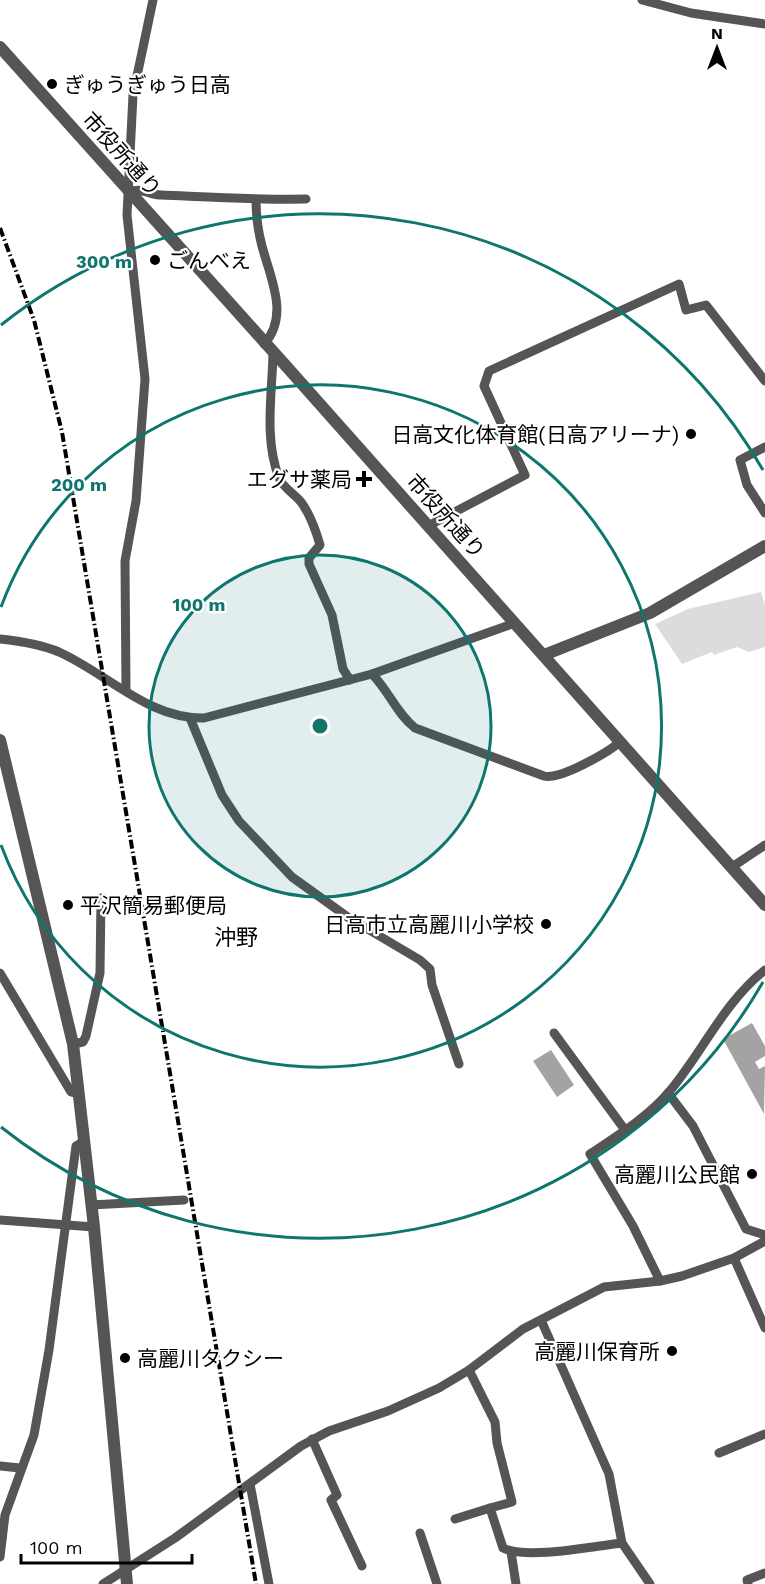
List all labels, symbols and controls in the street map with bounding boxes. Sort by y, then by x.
north arrow [687,18,747,78]
text: N [711,24,723,43]
place label: ぎゅうぎゅう日高 [64,72,231,97]
marker: ぎゅうぎゅう日高 [45,77,59,91]
street label: 市役所通り [78,107,166,201]
place label: ごんべえ [167,248,251,273]
text: 300 m [76,251,132,272]
marker: ごんべえ [148,253,162,267]
place label: 日高文化体育館(日高アリーナ) [391,422,679,447]
marker: 日高文化体育館(日高アリーナ) [684,427,698,441]
place label: エグサ薬局 [247,467,352,492]
street label: 市役所通り [402,469,490,563]
marker: エグサ薬局 [357,472,371,486]
text: 200 m [51,474,107,495]
text: 100 m [172,594,226,615]
centre of rings [310,716,330,736]
place label: 平沢簡易郵便局 [80,893,227,918]
marker: 平沢簡易郵便局 [61,898,75,912]
place label: 日高市立高麗川小学校 [324,912,534,937]
marker: 日高市立高麗川小学校 [539,917,553,931]
district label: 沖野 [214,925,258,950]
place label: 高麗川公民館 [614,1162,740,1187]
marker: 高麗川公民館 [745,1167,759,1181]
place label: 高麗川保育所 [534,1339,660,1364]
marker: 高麗川保育所 [665,1344,679,1358]
place label: 高麗川タクシー [137,1346,284,1371]
marker: 高麗川タクシー [118,1351,132,1365]
scale bar [21,1527,192,1565]
text: 100 m [30,1537,83,1558]

